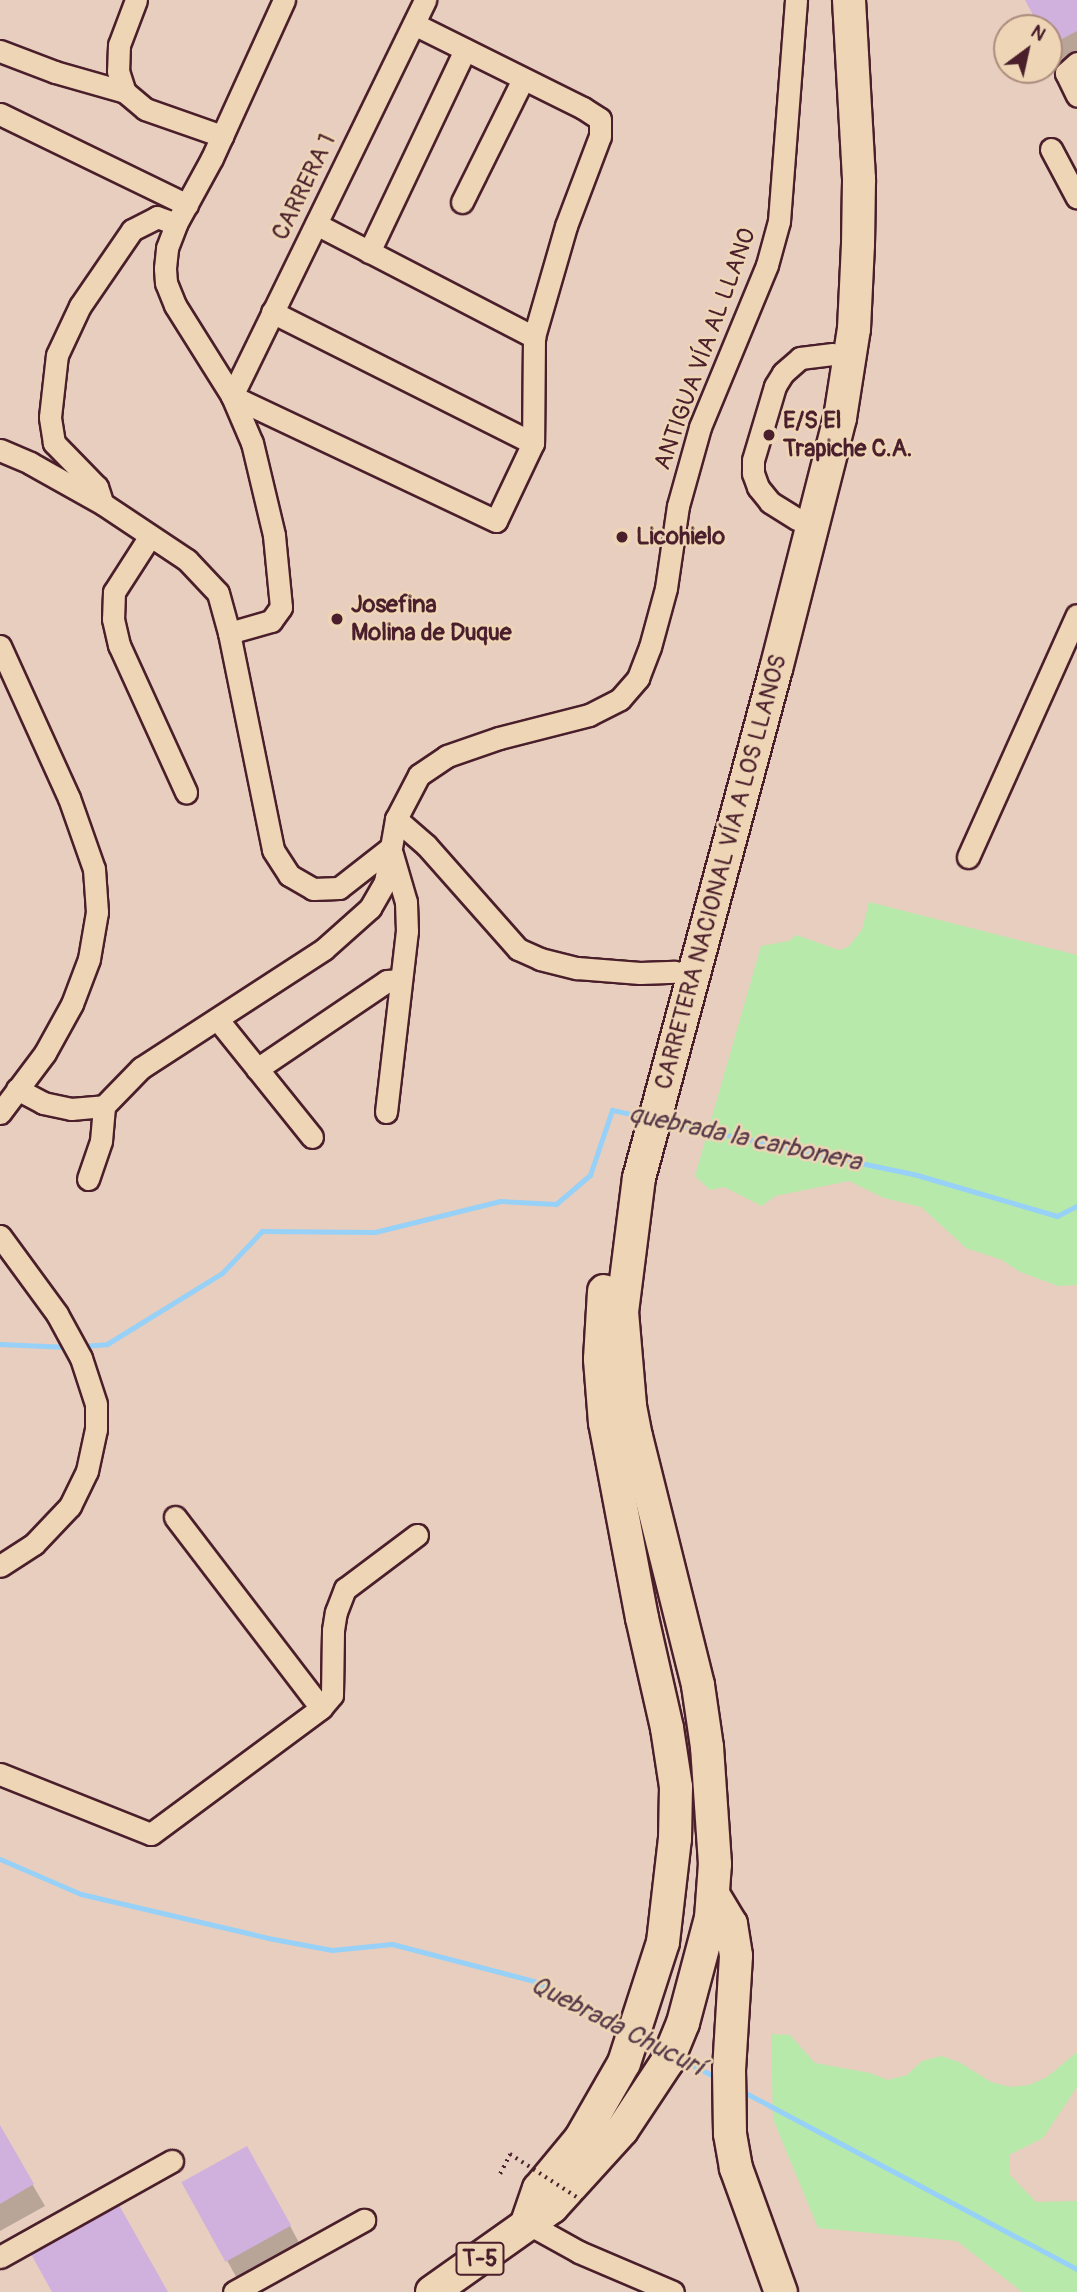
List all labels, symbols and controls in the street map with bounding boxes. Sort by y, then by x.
north arrow [993,14,1063,84]
text: N [1026,19,1050,47]
street label: CARRERA 1 [266,129,342,245]
street label: ANTIGUA VÍA AL LLANO [648,224,762,474]
place label: E/S El Trapiche C.A. [783,407,912,463]
marker: E/S El Trapiche C.A. [761,427,777,443]
place label: Licohielo [636,523,725,551]
marker: Licohielo [614,529,630,545]
place label: Josefina Molina de Duque [351,591,512,647]
marker: Josefina Molina de Duque [329,611,345,627]
street label: CARRETERA NACIONAL VÍA A LOS LLANOS [649,651,793,1093]
water label: quebrada la carbonera [626,1099,864,1179]
water label: Quebrada Chucurí [525,1970,709,2084]
road number: T-5 [454,2240,506,2278]

